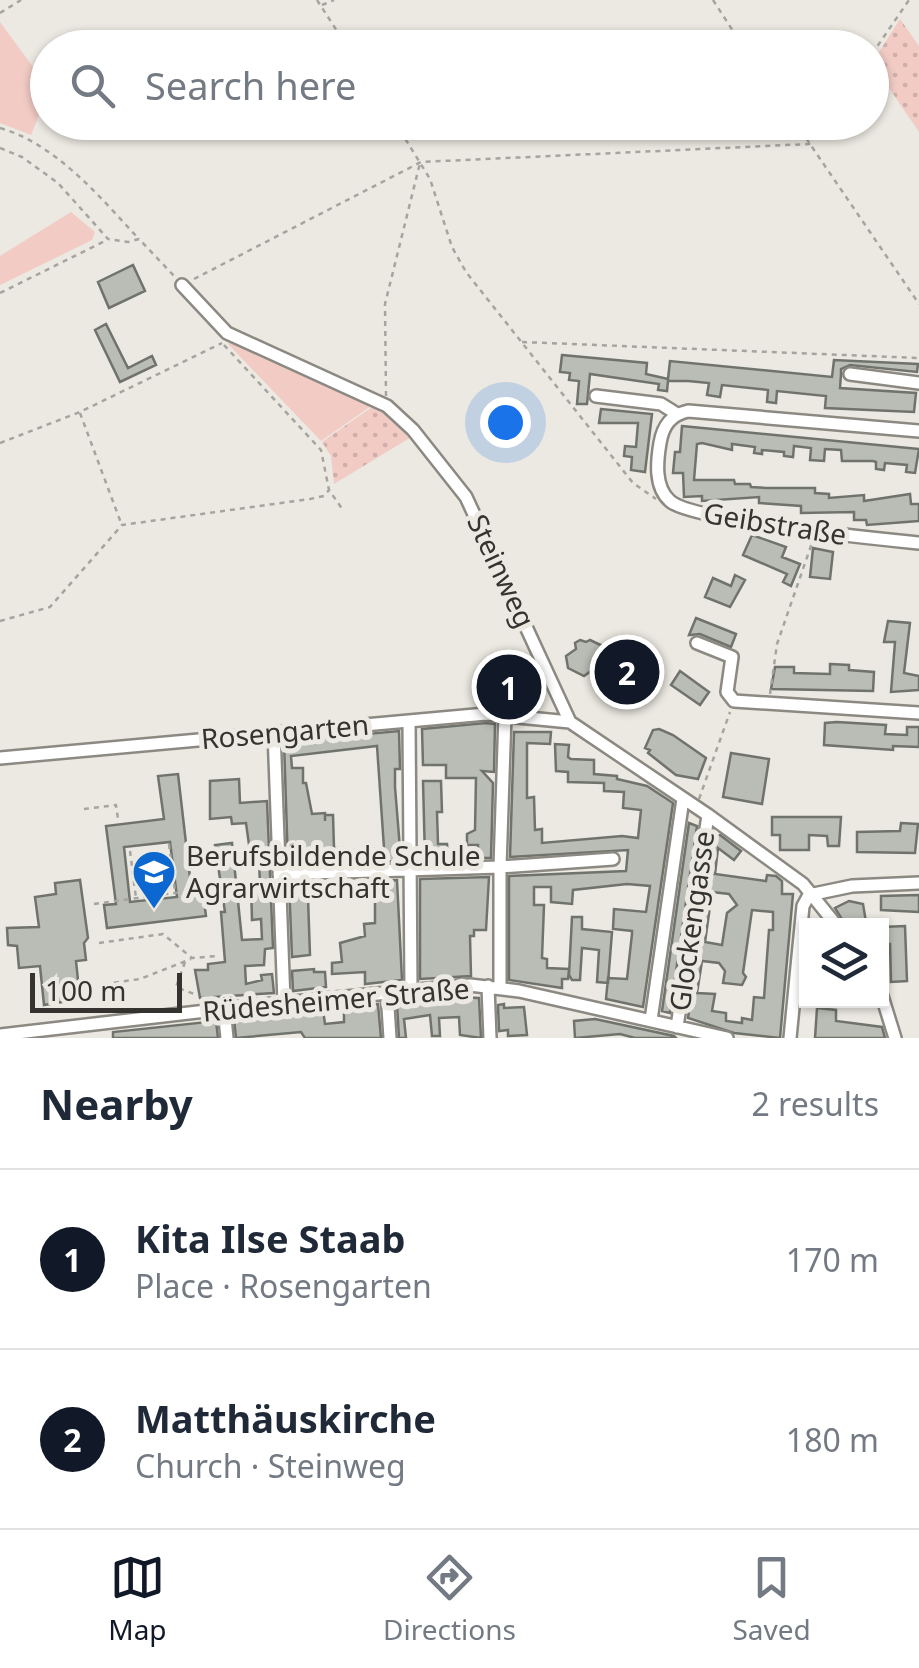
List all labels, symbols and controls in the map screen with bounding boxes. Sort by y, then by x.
search box [30,30,889,140]
icon: search [65,58,120,113]
text: Search here [145,59,356,111]
your location [480,397,531,448]
street label: Geibstraße [701,493,849,553]
street label: Steinweg [459,508,545,633]
pin: 2 [594,634,660,710]
pin: 1 [476,650,542,724]
street label: Rosengarten [199,705,371,757]
street label: Glockengasse [660,828,722,1013]
place label: Berufsbildende Schule Agrarwirtschaft [186,836,481,906]
school or university icon: Berufsbildende Schule Agrarwirtschaft [131,849,177,910]
map controls [799,918,889,1008]
button: layers [799,918,889,1008]
scale bar [30,968,182,1013]
street label: Rüdesheimer Straße [201,968,471,1030]
text: 100 m [45,971,127,1009]
text: Nearby [40,1075,193,1132]
text: 2 results [752,1082,879,1125]
text: Kita Ilse Staab [135,1212,405,1264]
text: 1 [63,1238,82,1281]
text: 170 m [786,1238,879,1281]
text: Place · Rosengarten [135,1264,432,1307]
text: Matthäuskirche [135,1392,436,1444]
text: 2 [63,1418,82,1461]
text: 180 m [786,1418,879,1461]
text: Church · Steinweg [135,1444,406,1487]
tab: Map [108,1550,167,1648]
tab: Directions [383,1550,516,1648]
tab: Saved [732,1550,811,1648]

